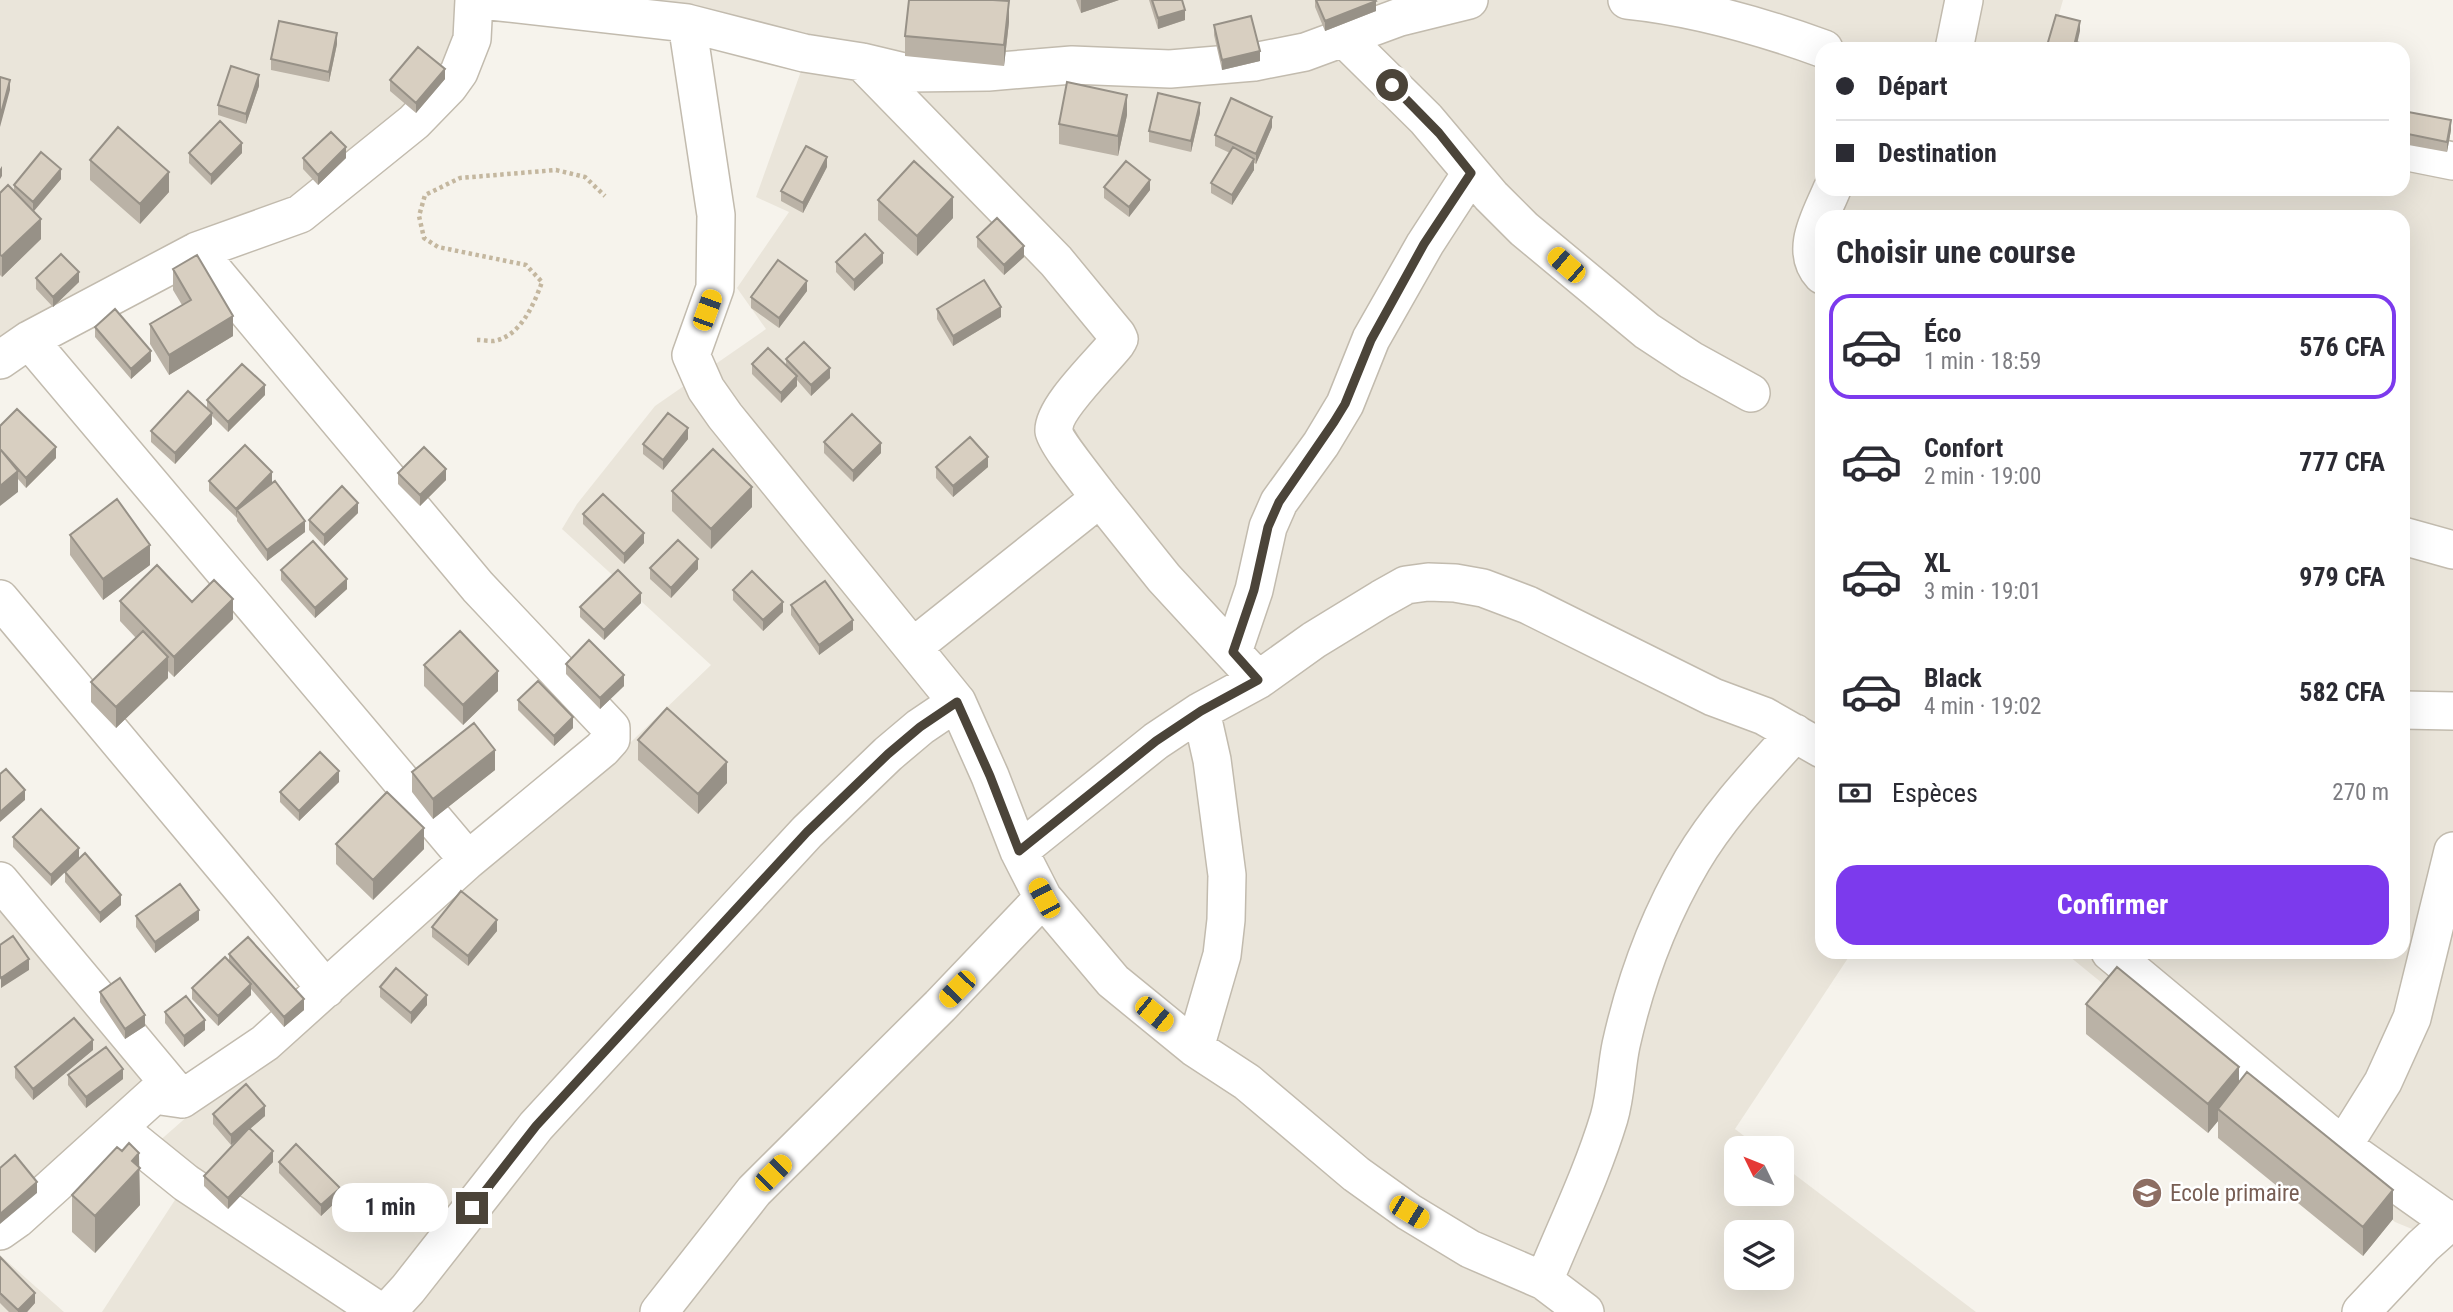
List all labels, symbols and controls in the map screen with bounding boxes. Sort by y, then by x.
route start [1376,69,1408,101]
text: Départ [1878,71,1947,101]
text: Destination [1878,138,1997,168]
text: Choisir une course [1836,233,2076,271]
car [1544,243,1589,287]
car [690,287,725,333]
icon: car [1840,315,1903,378]
text: Éco [1924,318,1961,348]
text: 576 CFA [2299,332,2385,362]
text: 1 min · 18:59 [1924,348,2041,375]
icon: car [1840,430,1903,493]
text: Confort [1924,433,2003,463]
text: 777 CFA [2299,447,2385,477]
text: 2 min · 19:00 [1924,463,2041,490]
icon: car [1840,545,1903,608]
text: XL [1924,548,1951,578]
text: 979 CFA [2299,562,2385,592]
text: 3 min · 19:01 [1924,578,2041,605]
icon: car [1840,660,1903,723]
text: Black [1924,663,1982,693]
text: 582 CFA [2299,677,2385,707]
text: 4 min · 19:02 [1924,693,2041,720]
icon: cash [1836,774,1874,812]
text: Espèces [1892,778,1978,808]
text: 270 m [2332,779,2389,806]
button: Confirmer [1836,865,2389,945]
car [1025,875,1064,921]
car [935,967,980,1011]
car [1132,993,1177,1035]
north arrow [1724,1136,1794,1206]
map controls [1724,1136,1794,1290]
car [751,1151,796,1195]
school or university icon: Ecole primaire [2130,1176,2164,1210]
place label: Ecole primaire [2170,1180,2300,1207]
callout: 1 min [332,1184,448,1232]
route end [456,1192,488,1224]
car [1386,1192,1433,1232]
text: 1 min [364,1194,416,1221]
button: layers [1724,1220,1794,1290]

